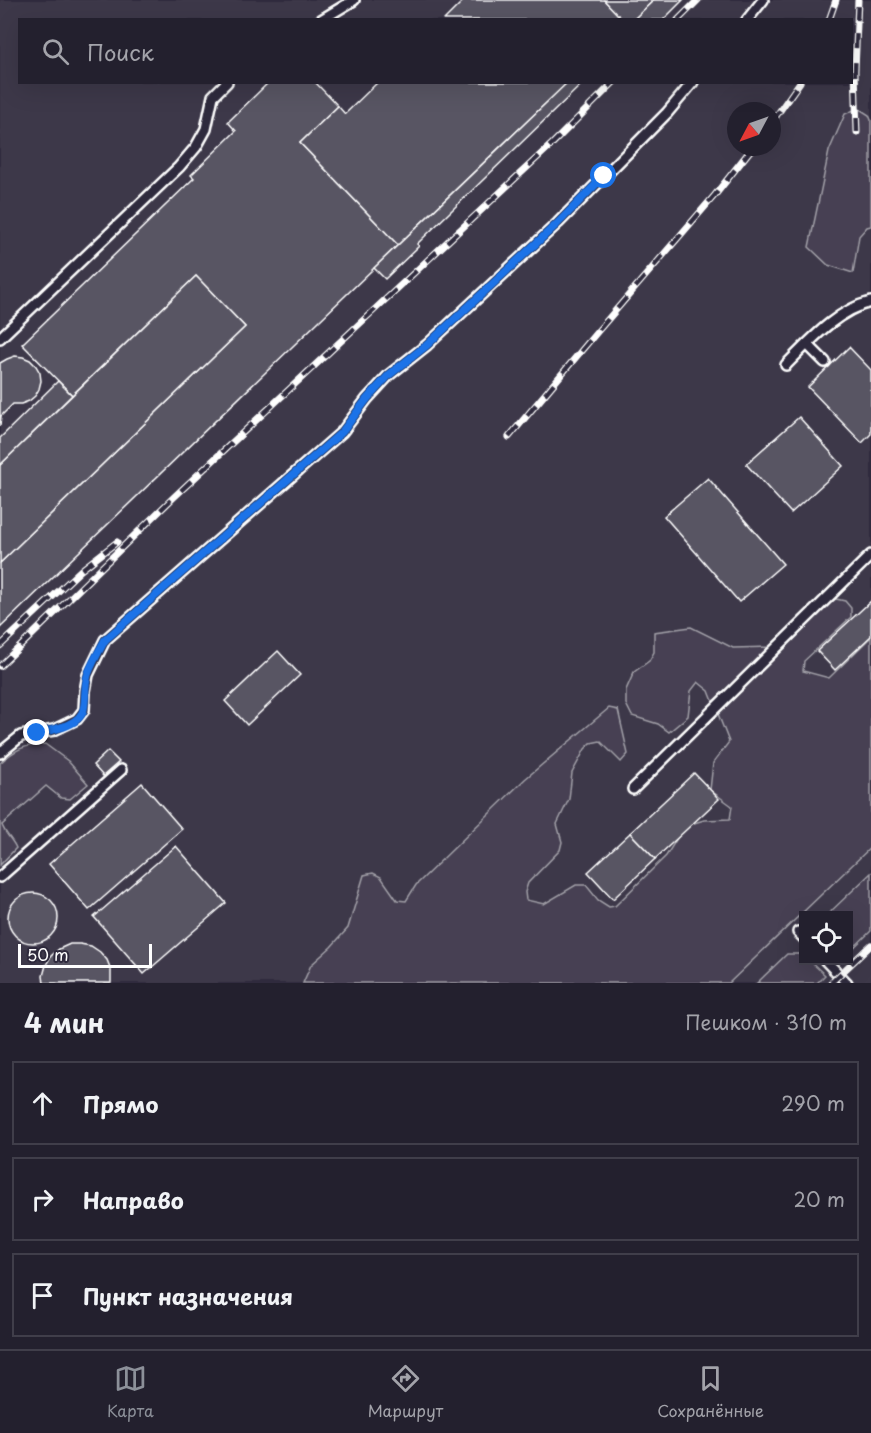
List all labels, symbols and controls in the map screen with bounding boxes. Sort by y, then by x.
search box [18,18,853,84]
icon: search [39,35,72,68]
text: Поиск [87,35,154,68]
north arrow [727,102,781,156]
route start [590,162,616,188]
route end [23,719,49,745]
map controls [799,911,853,965]
button: locate [799,911,853,965]
scale bar [18,941,152,968]
text: 50 m [27,942,68,966]
text: 4 мин [24,1003,105,1042]
text: Пешком · 310 m [685,1007,847,1037]
icon: ahead [26,1087,59,1120]
text: Прямо [83,1087,158,1120]
text: 290 m [781,1088,845,1118]
icon: right [26,1183,59,1216]
text: Направо [83,1183,184,1216]
text: 20 m [793,1184,845,1214]
icon: arrive [26,1279,59,1312]
text: Пункт назначения [83,1279,293,1312]
tab: Карта [107,1362,154,1422]
tab: Маршрут [368,1362,443,1422]
tab: Сохранённые [657,1362,764,1422]

